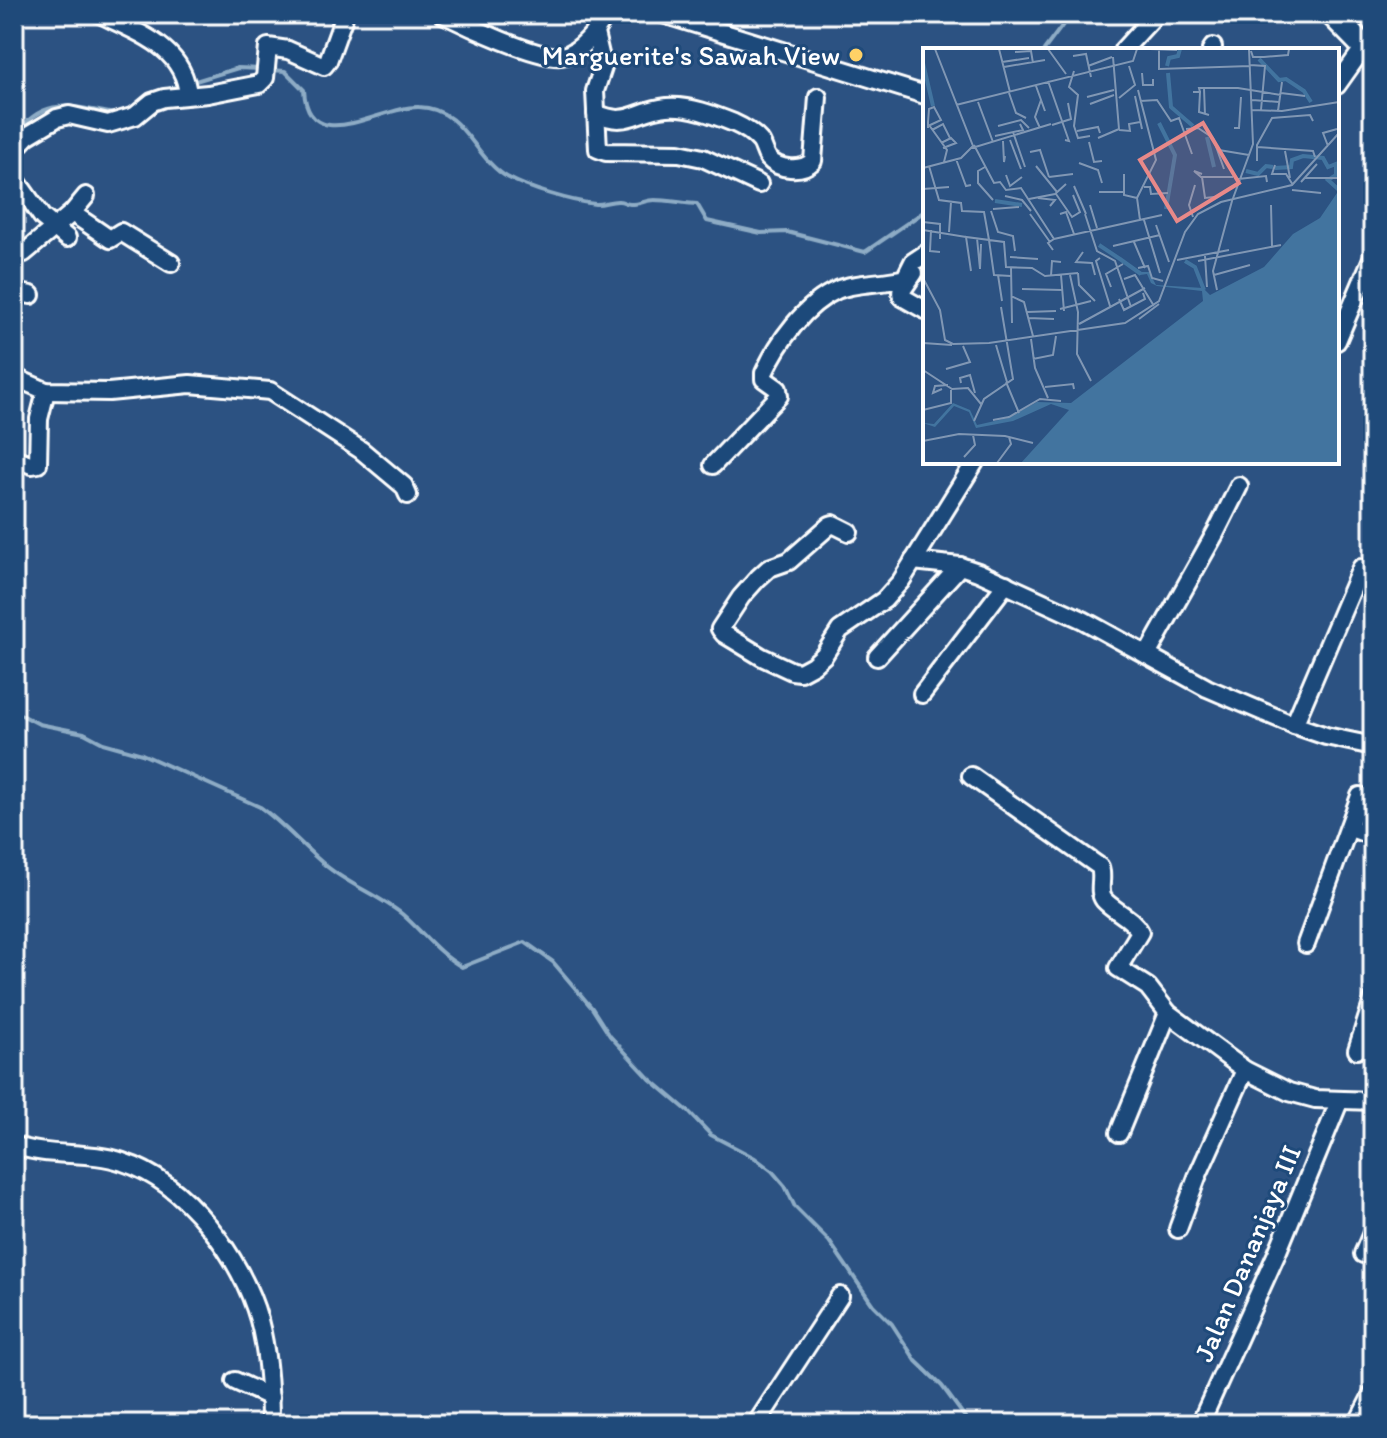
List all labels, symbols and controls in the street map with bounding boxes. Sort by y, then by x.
place label: Marguerite's Sawah View [542,38,840,72]
marker: Marguerite's Sawah View [847,46,865,64]
inset map [923,48,1339,464]
street label: Jalan Dananjaya III [1186,1140,1308,1366]

